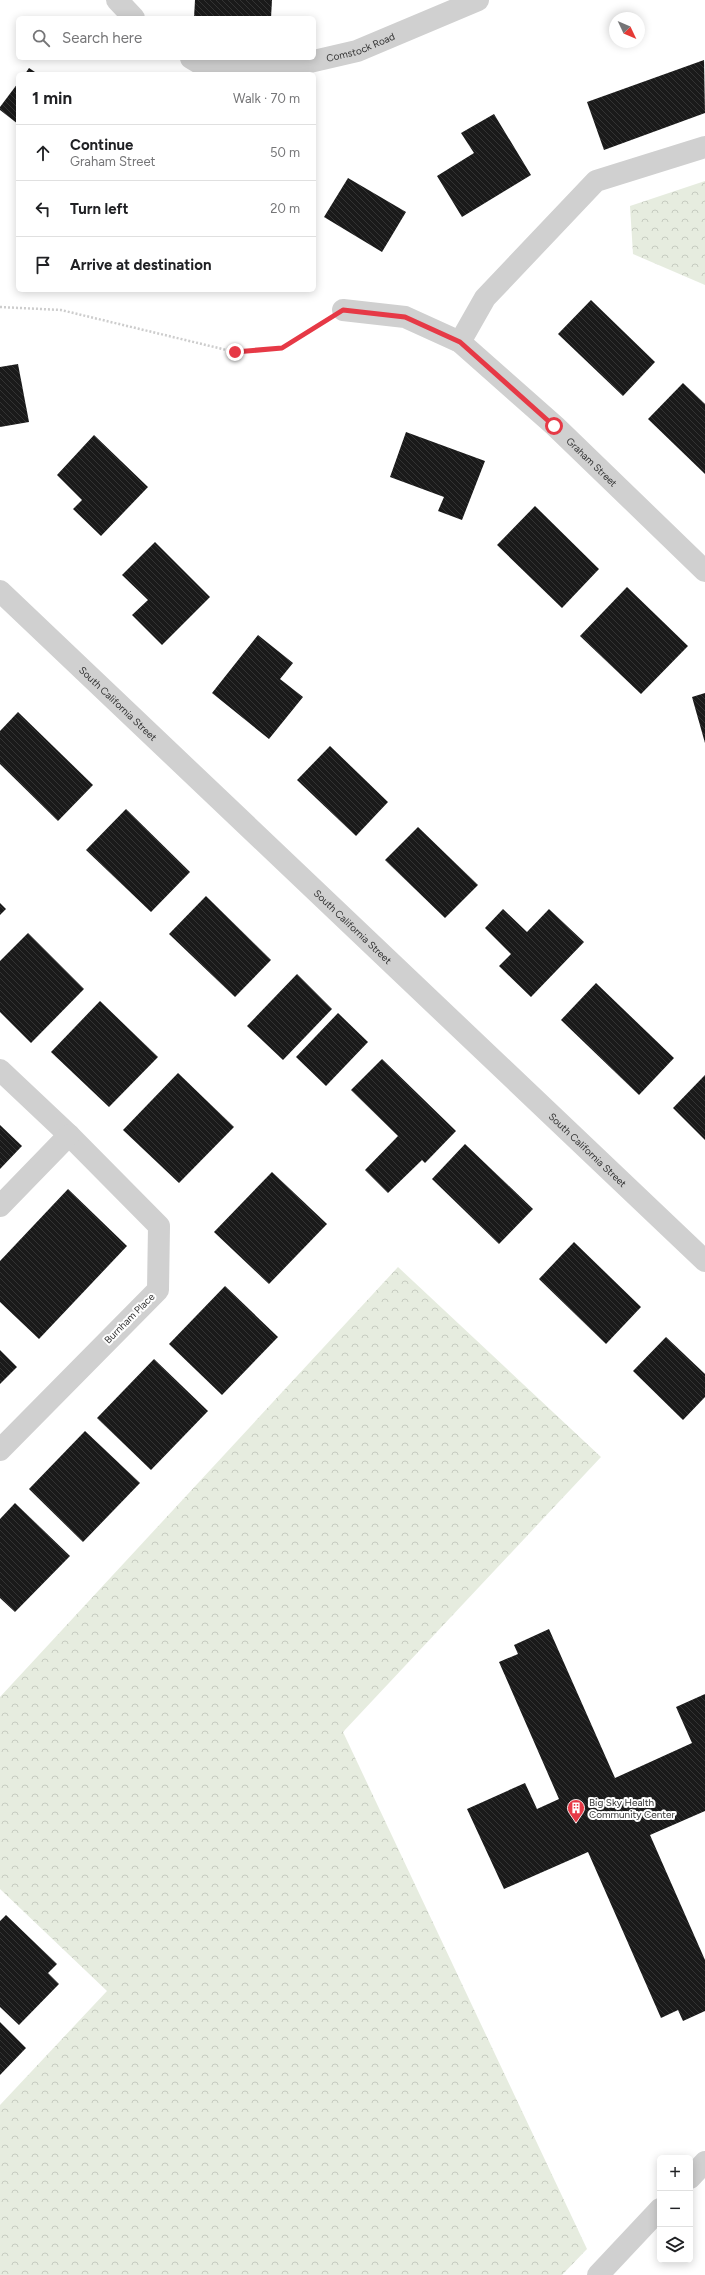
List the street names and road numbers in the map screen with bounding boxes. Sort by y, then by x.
street label: Comstock Road [325,30,397,65]
street label: Graham Street [563,435,620,490]
street label: South California Street [76,664,160,744]
street label: South California Street [311,887,395,967]
street label: South California Street [546,1110,629,1190]
street label: Burnham Place [101,1290,158,1346]

